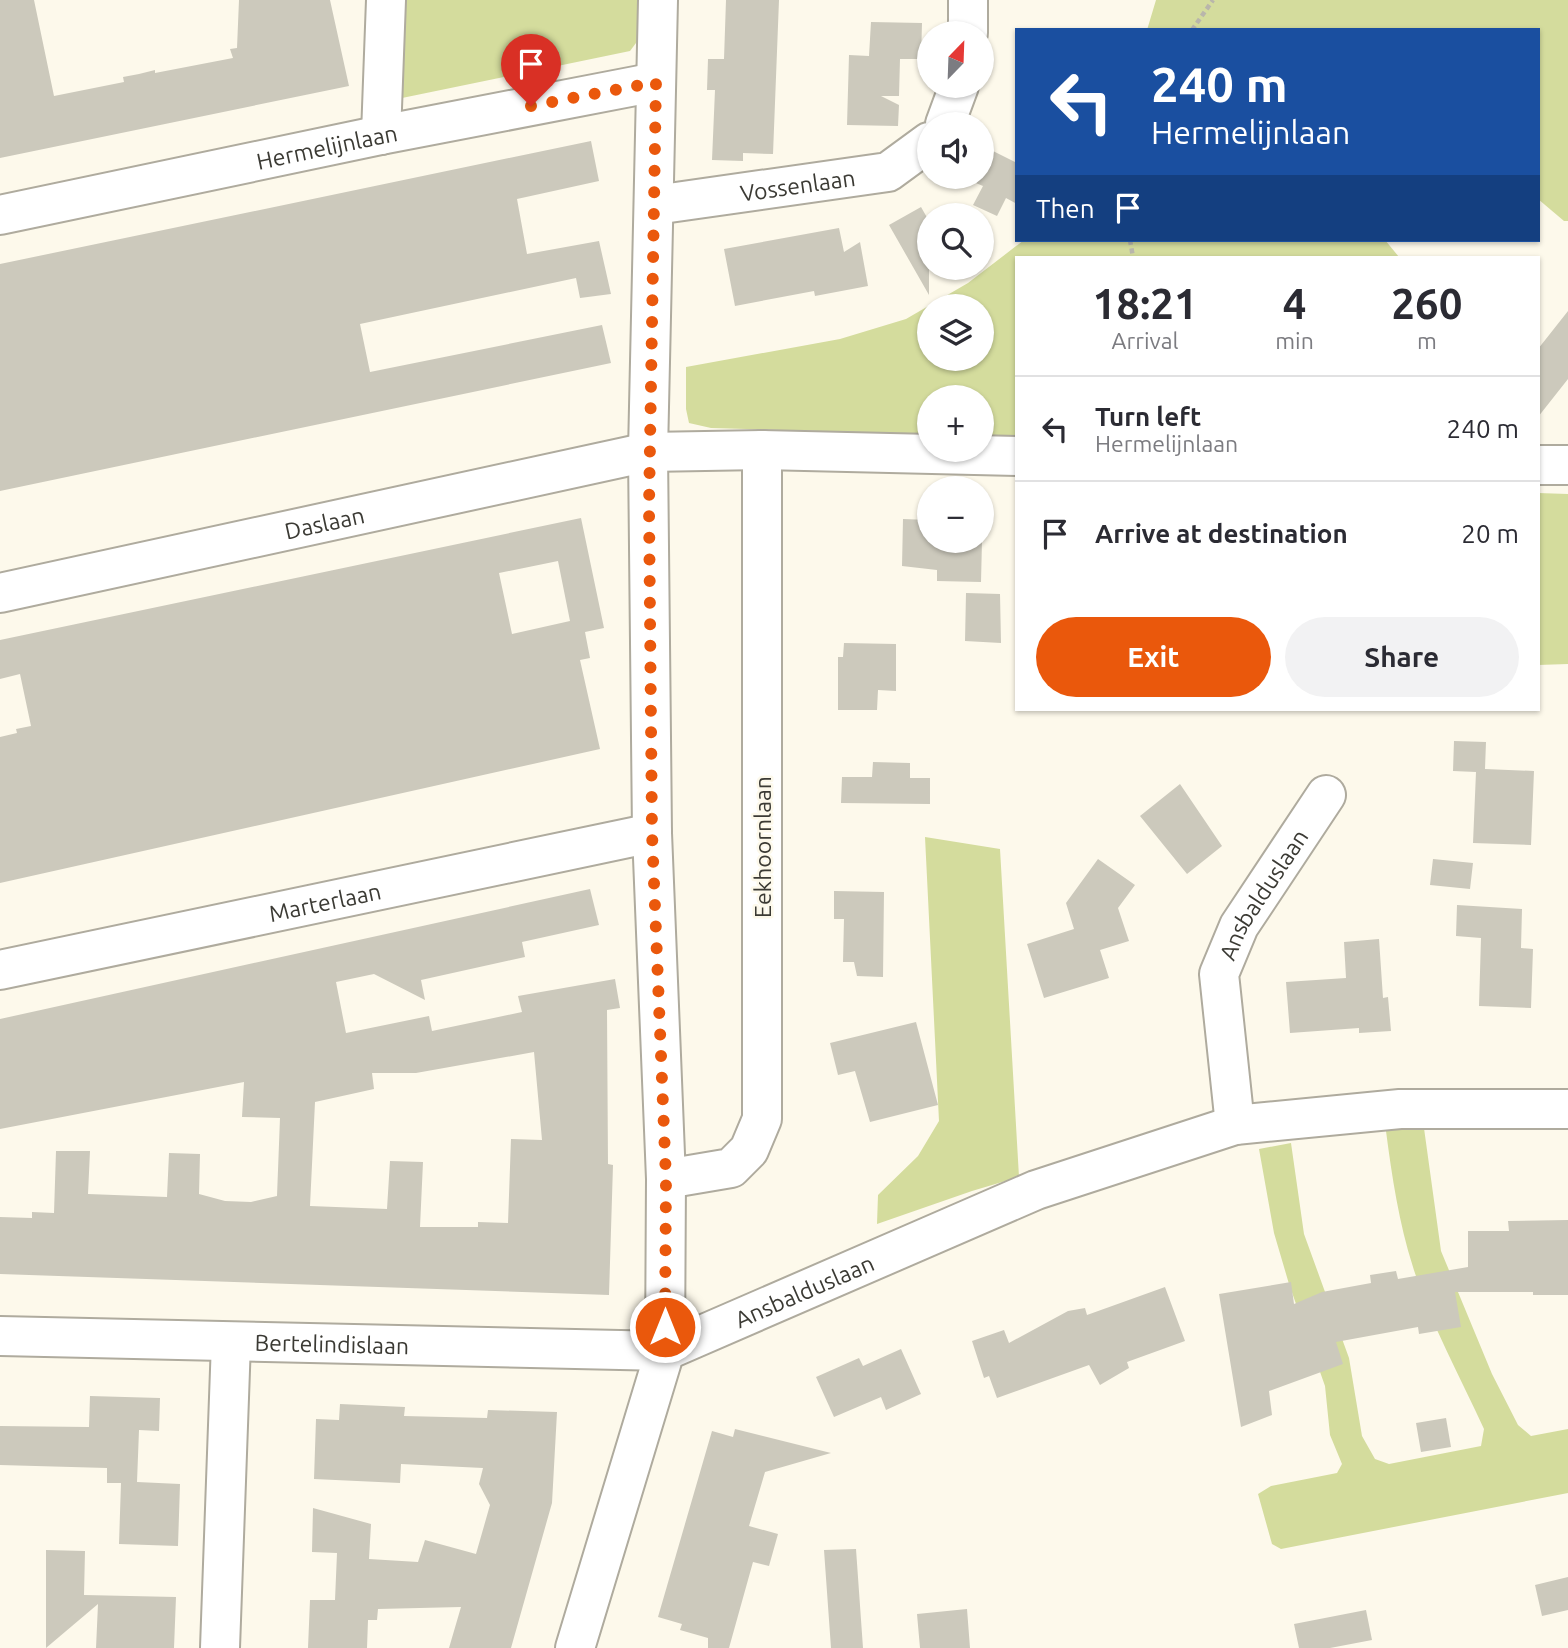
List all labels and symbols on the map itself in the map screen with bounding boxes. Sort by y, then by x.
north arrow [917,21,994,98]
pin [501,34,561,106]
street label: Hermelijnlaan [254,120,399,173]
street label: Vossenlaan [738,164,857,205]
street label: Daslaan [282,502,367,543]
street label: Eekhoornlaan [750,776,775,918]
street label: Ansbalduslaan [1214,824,1312,963]
street label: Marterlaan [267,878,383,926]
street label: Ansbalduslaan [731,1250,877,1332]
position arrow [628,1290,702,1364]
street label: Bertelindislaan [254,1329,409,1358]

